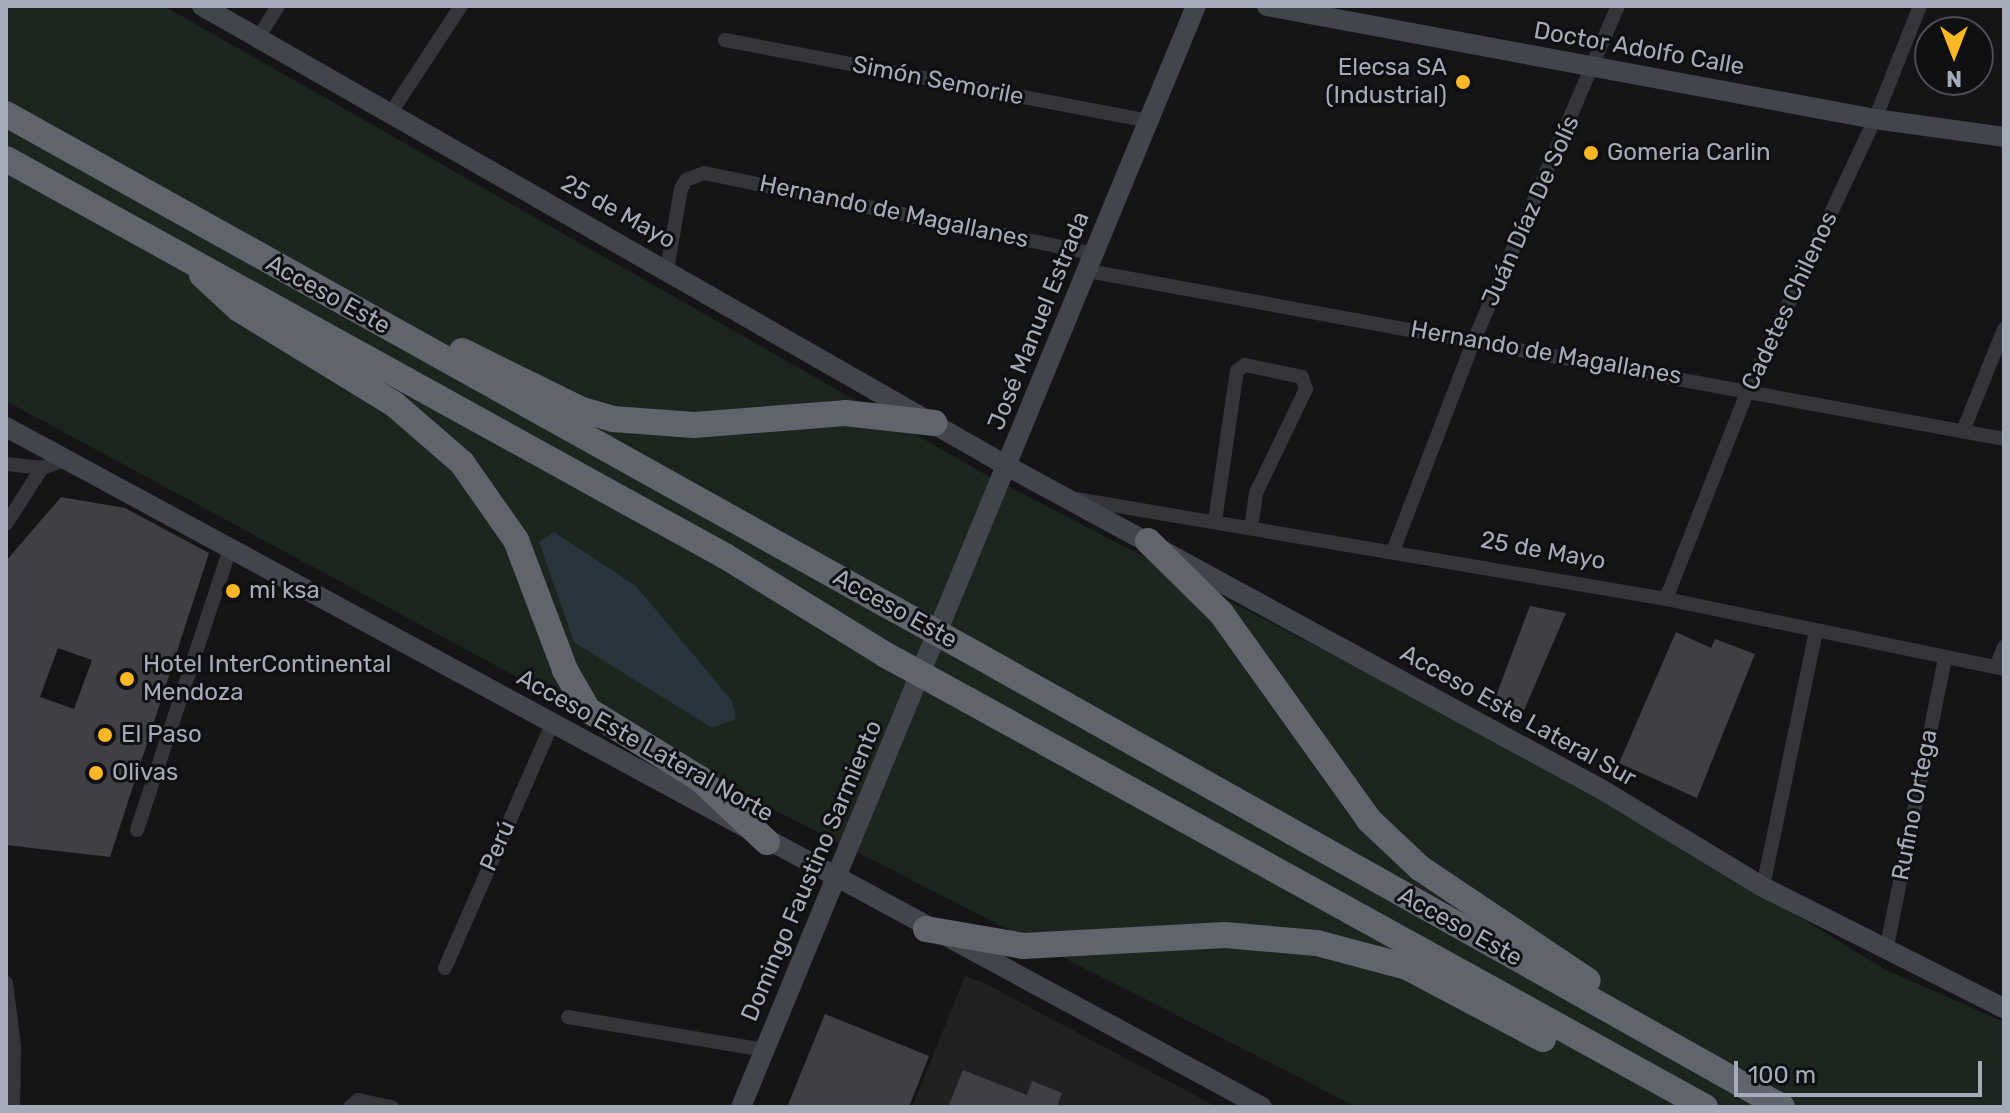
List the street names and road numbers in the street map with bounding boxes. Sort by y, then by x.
street label: Doctor Adolfo Calle [1531,16,1747,82]
street label: Simón Semorile [850,50,1026,112]
street label: Juán Díaz De Solís [1476,111,1586,311]
street label: 25 de Mayo [556,169,680,255]
street label: Hernando de Magallanes [757,169,1031,255]
street label: Cadetes Chilenos [1736,207,1844,395]
street label: José Manuel Estrada [982,208,1096,434]
street label: Acceso Este [261,249,395,341]
street label: Hernando de Magallanes [1408,315,1684,391]
street label: 25 de Mayo [1478,526,1608,576]
street label: Acceso Este [828,563,962,655]
street label: Acceso Este Lateral Sur [1395,639,1641,793]
street label: Acceso Este Lateral Norte [512,663,778,829]
street label: Domingo Faustino Sarmiento [735,716,889,1026]
street label: Rufino Ortega [1886,727,1944,883]
street label: Perú [474,816,522,876]
street label: Acceso Este [1393,881,1527,973]

